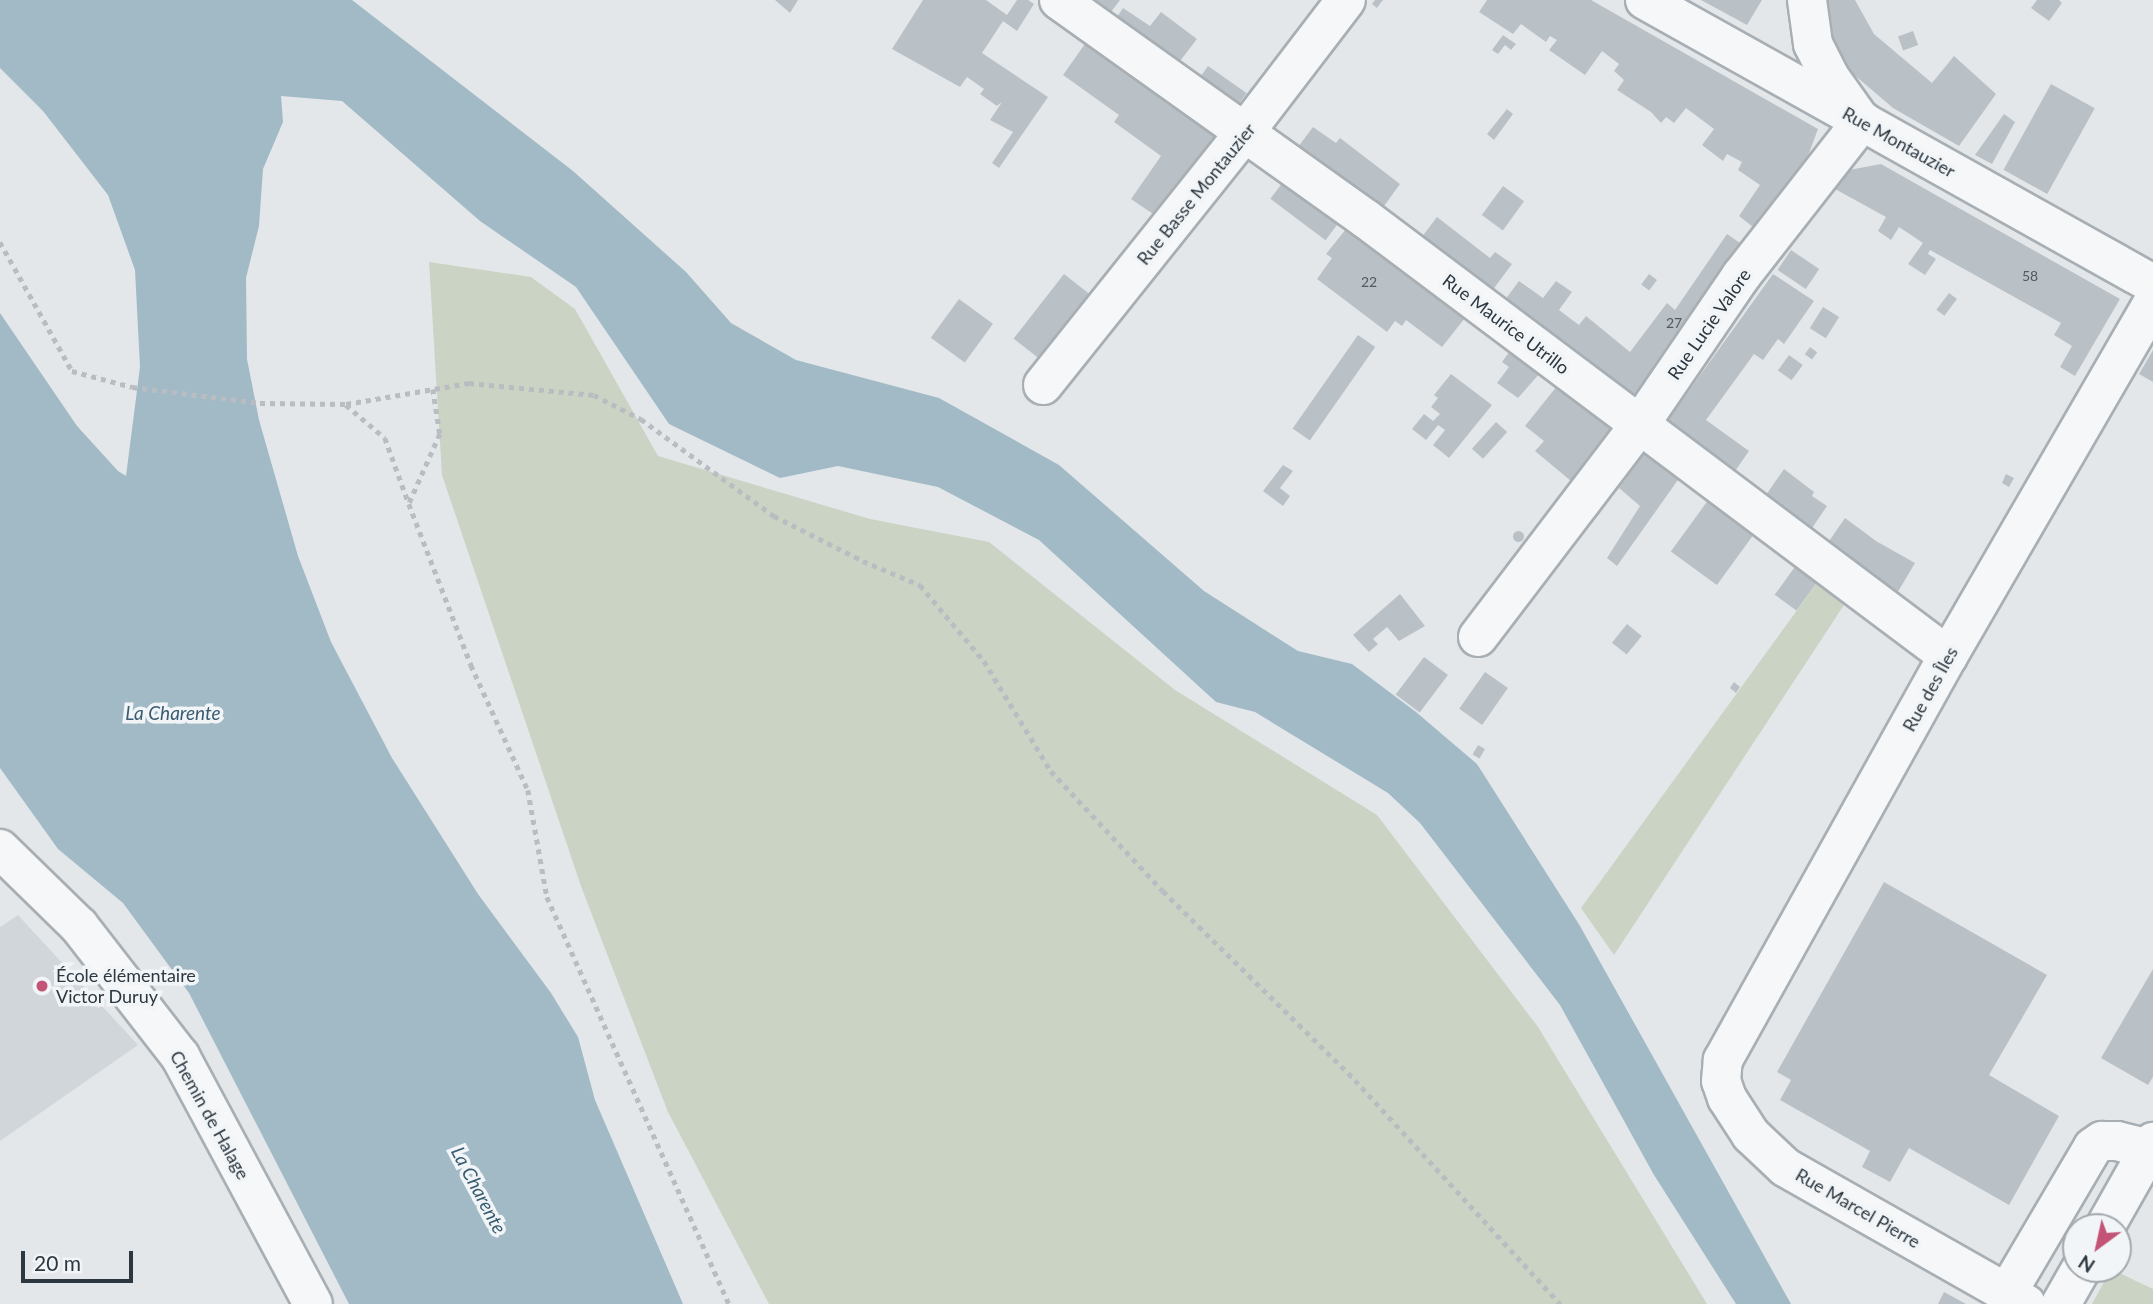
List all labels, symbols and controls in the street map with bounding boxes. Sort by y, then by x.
street label: Rue Montauzier [1839,102,1959,182]
street label: Rue Basse Montauzier [1132,119,1260,269]
street label: Rue Lucie Valore [1663,264,1755,384]
house number: 58 [2022,268,2038,284]
street label: Rue Maurice Utrillo [1438,269,1574,379]
house number: 22 [1361,274,1377,290]
house number: 27 [1666,315,1682,331]
street label: Rue des Îles [1898,643,1962,735]
water label: La Charente [125,702,221,724]
place label: École élémentaire Victor Duruy [56,965,196,1007]
marker: École élémentaire Victor Duruy [34,978,50,994]
street label: Chemin de Halage [166,1047,254,1183]
water label: La Charente [447,1143,511,1237]
street label: Rue Marcel Pierre [1792,1164,1924,1252]
north arrow [2062,1213,2132,1283]
scale bar [24,1238,136,1282]
text: 20 m [34,1250,81,1275]
text: N [2074,1251,2099,1278]

